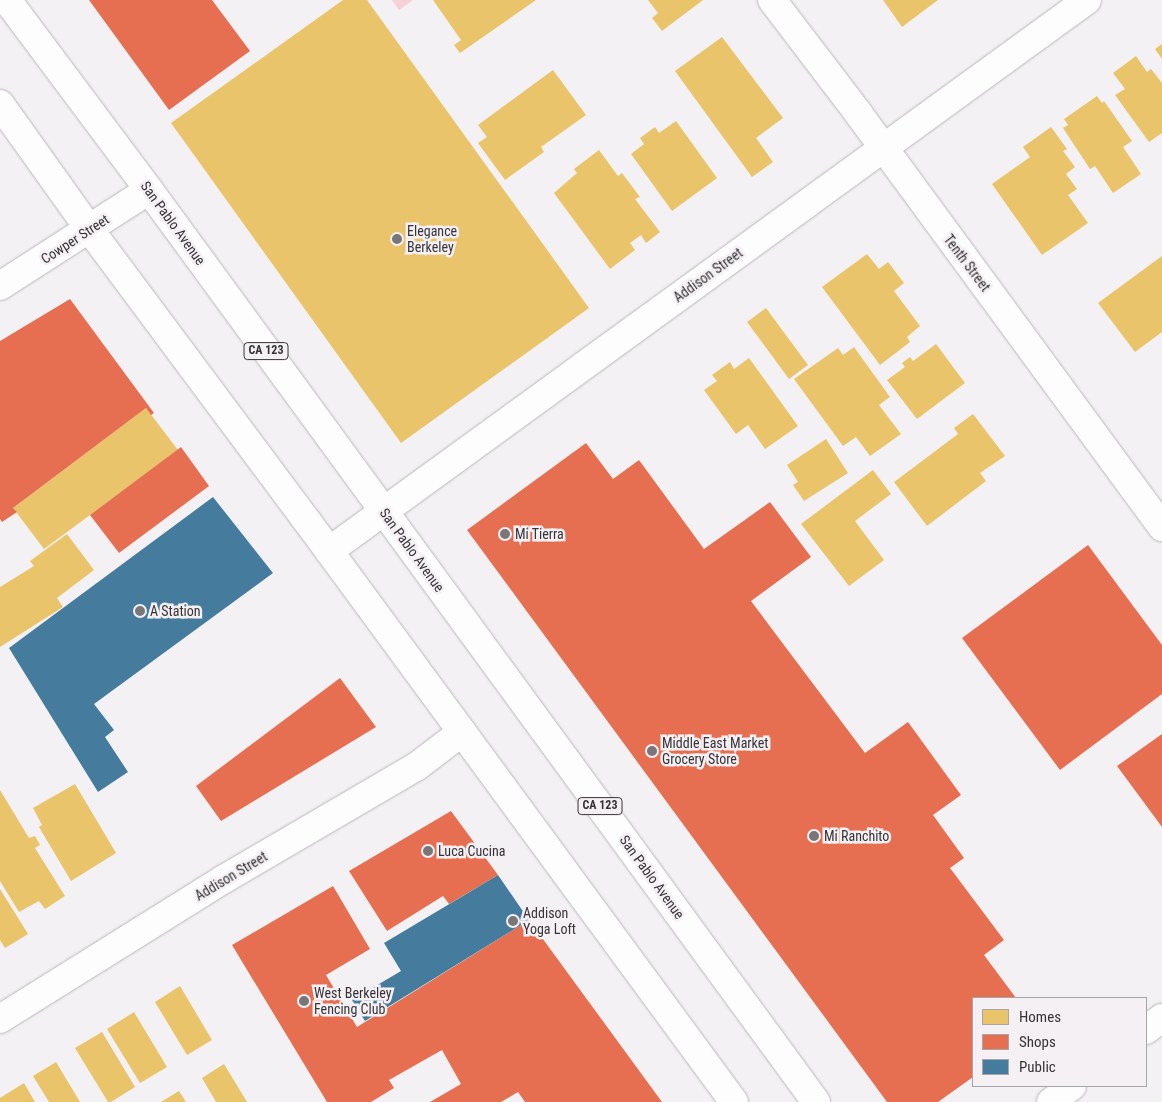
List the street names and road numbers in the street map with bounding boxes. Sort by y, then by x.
street label: San Pablo Avenue [137,178,209,268]
street label: Cowper Street [38,211,112,267]
street label: Tenth Street [940,231,994,295]
street label: Addison Street [670,244,746,306]
road number: CA 123 [244,342,288,361]
street label: San Pablo Avenue [376,505,448,595]
road number: CA 123 [578,796,622,816]
street label: San Pablo Avenue [616,832,688,922]
street label: Addison Street [192,848,270,904]

